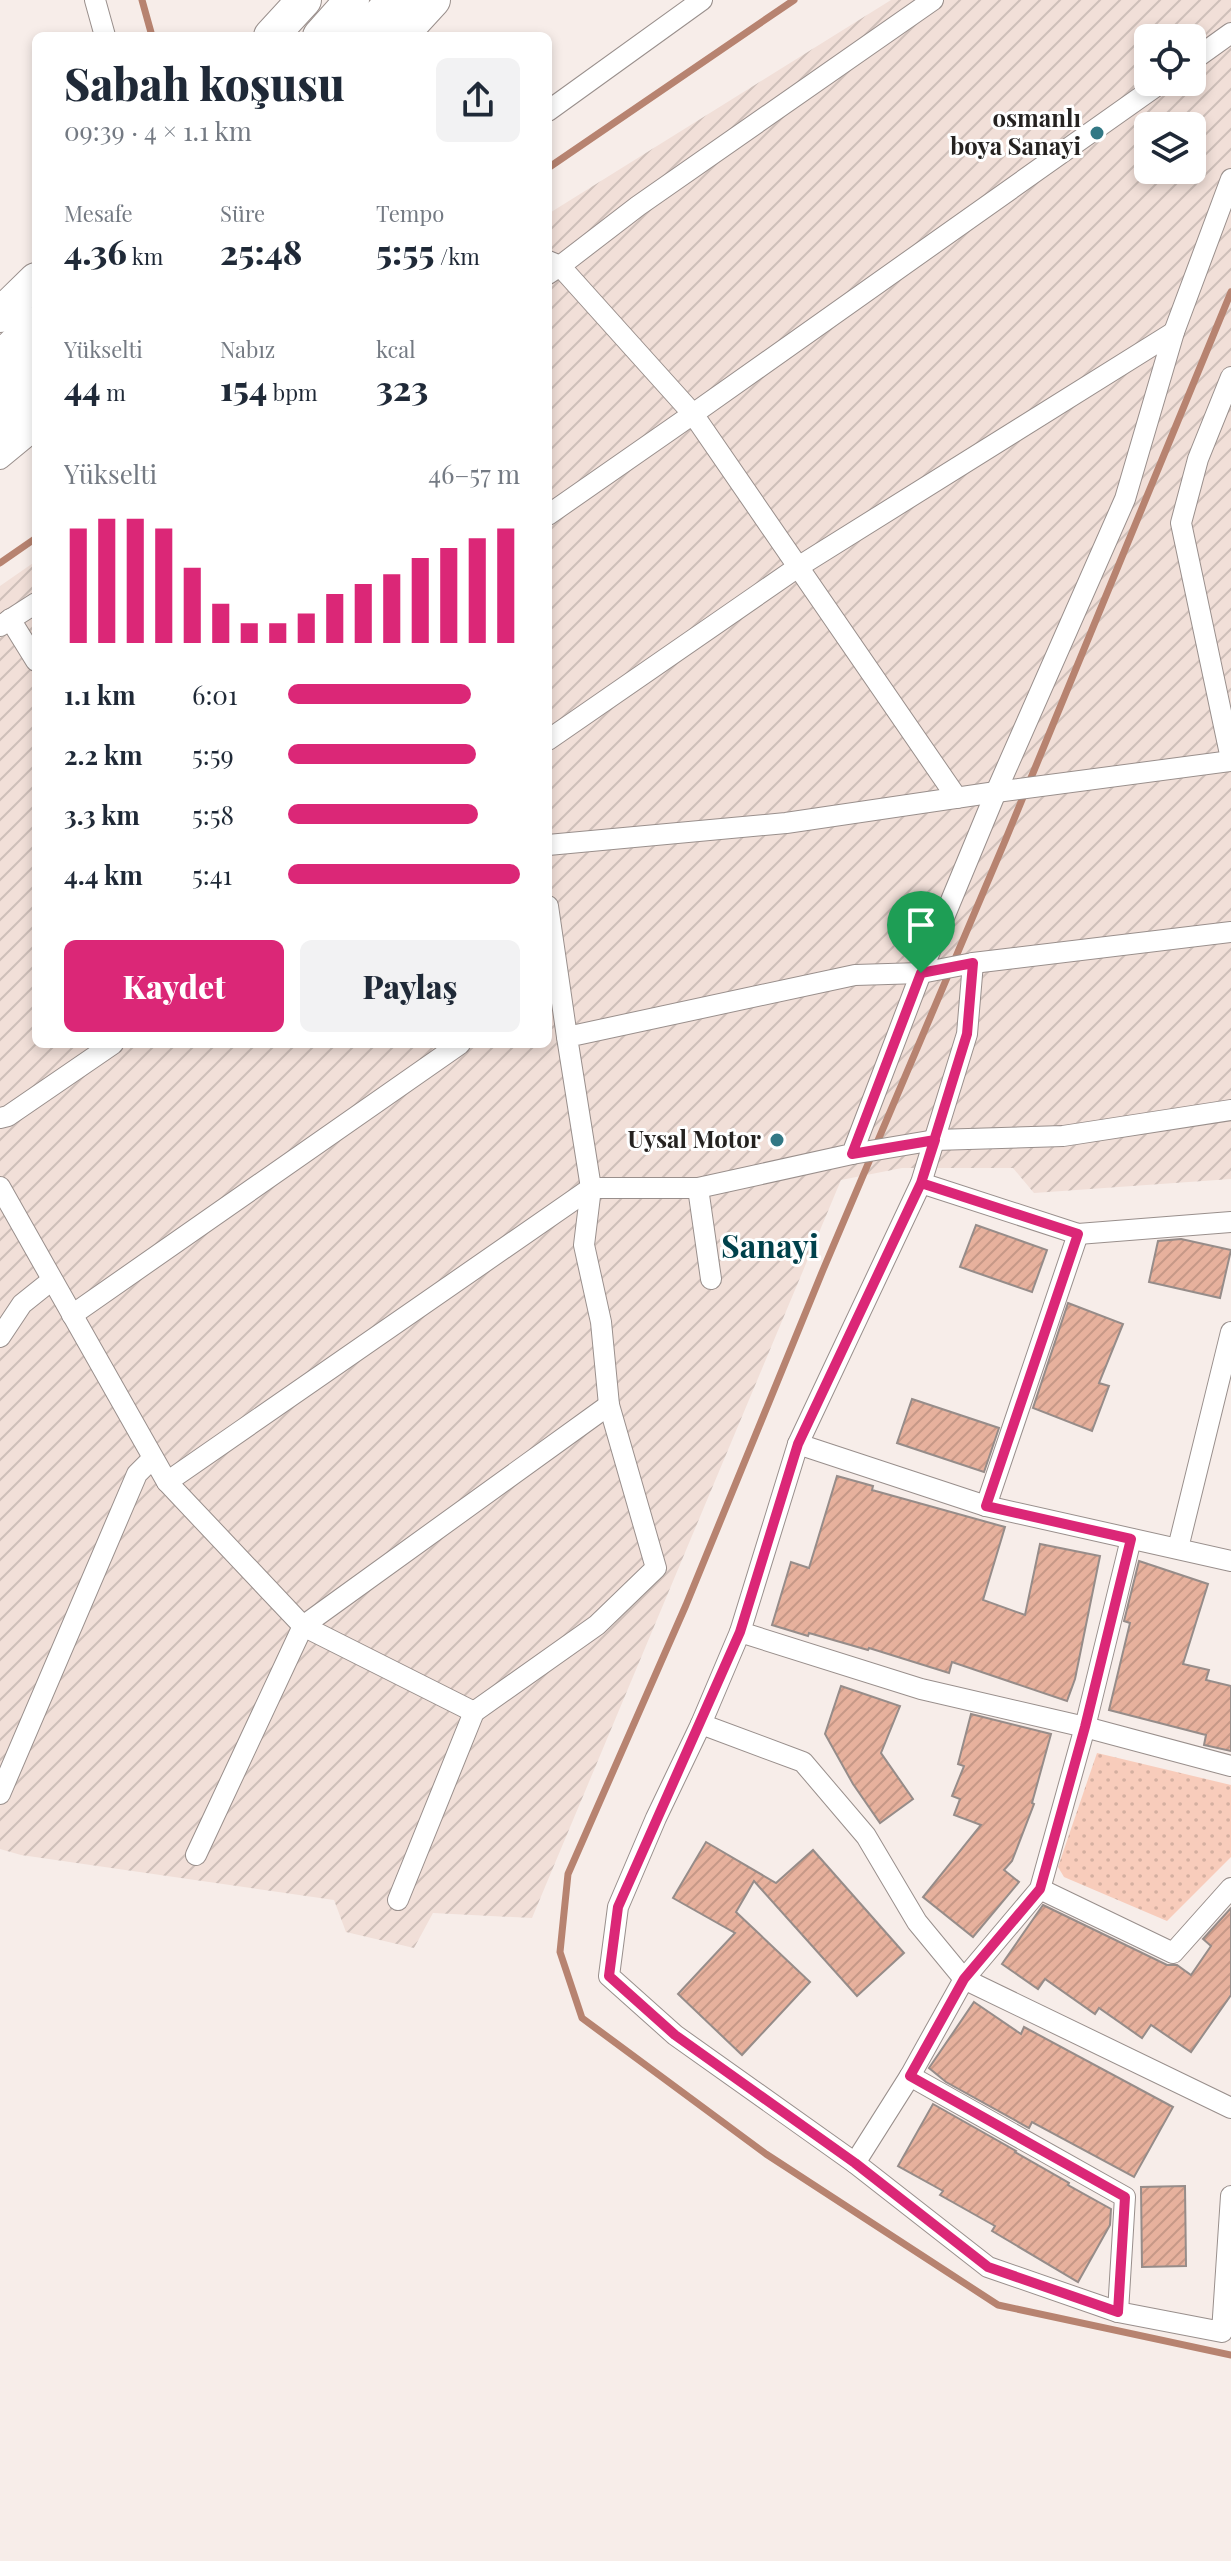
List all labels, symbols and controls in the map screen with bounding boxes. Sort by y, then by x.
map controls [1134,24,1206,184]
button: locate [1134,24,1206,96]
text: Sabah koşusu [64,53,345,112]
button: share [436,58,520,142]
place label: osmanlı boya Sanayi [950,101,1081,161]
button: layers [1134,112,1206,184]
text: 09:39 · 4 × 1.1 km [64,113,252,148]
marker: osmanlı boya Sanayi [1088,124,1106,142]
text: Mesafe [64,198,133,228]
text: Süre [220,198,265,228]
text: Tempo [376,198,444,228]
text: 4.36 [64,228,127,274]
text: 25:48 [220,228,302,274]
text: 5:55 [376,228,434,274]
text: km [127,241,163,271]
text: /km [434,241,480,271]
text: Yükselti [64,334,143,364]
text: Nabız [220,334,275,364]
text: kcal [376,334,415,364]
text: 44 [64,364,101,410]
text: 154 [220,364,267,410]
text: 323 [376,364,428,410]
text: m [101,377,126,407]
text: bpm [267,377,317,407]
text: Yükselti [64,456,157,491]
text: 46–57 m [428,456,520,491]
text: 1.1 km [64,677,135,712]
text: 6:01 [192,677,238,712]
text: 2.2 km [64,737,142,772]
text: 5:59 [192,737,234,772]
text: 3.3 km [64,797,140,832]
text: 5:58 [192,797,234,832]
text: 4.4 km [64,857,143,892]
text: 5:41 [192,857,232,892]
pin [887,891,955,973]
icon: arrive [899,903,943,947]
button: Kaydet [64,940,284,1032]
button: Paylaş [300,940,520,1032]
place label: Uysal Motor [627,1122,762,1154]
marker: Uysal Motor [768,1131,786,1149]
district label: Sanayi [721,1223,819,1266]

